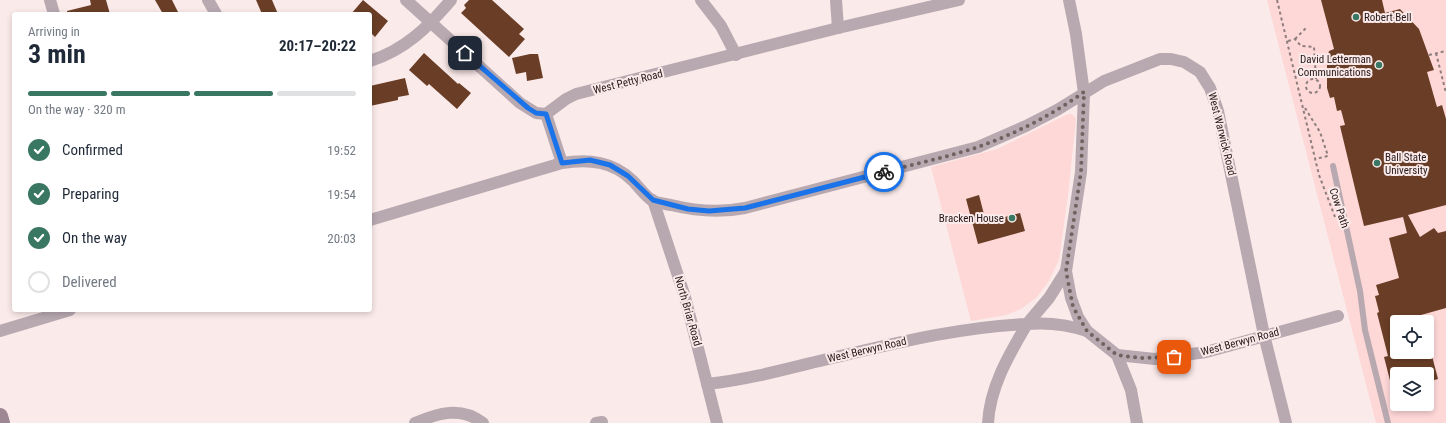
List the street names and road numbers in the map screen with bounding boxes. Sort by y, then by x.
street label: West Petty Road [592,67,664,97]
street label: West Warwick Road [1205,91,1239,177]
street label: Cow Path [1326,186,1352,230]
street label: North Briar Road [672,275,704,347]
street label: West Berwyn Road [1199,325,1281,359]
street label: West Berwyn Road [826,335,908,365]

